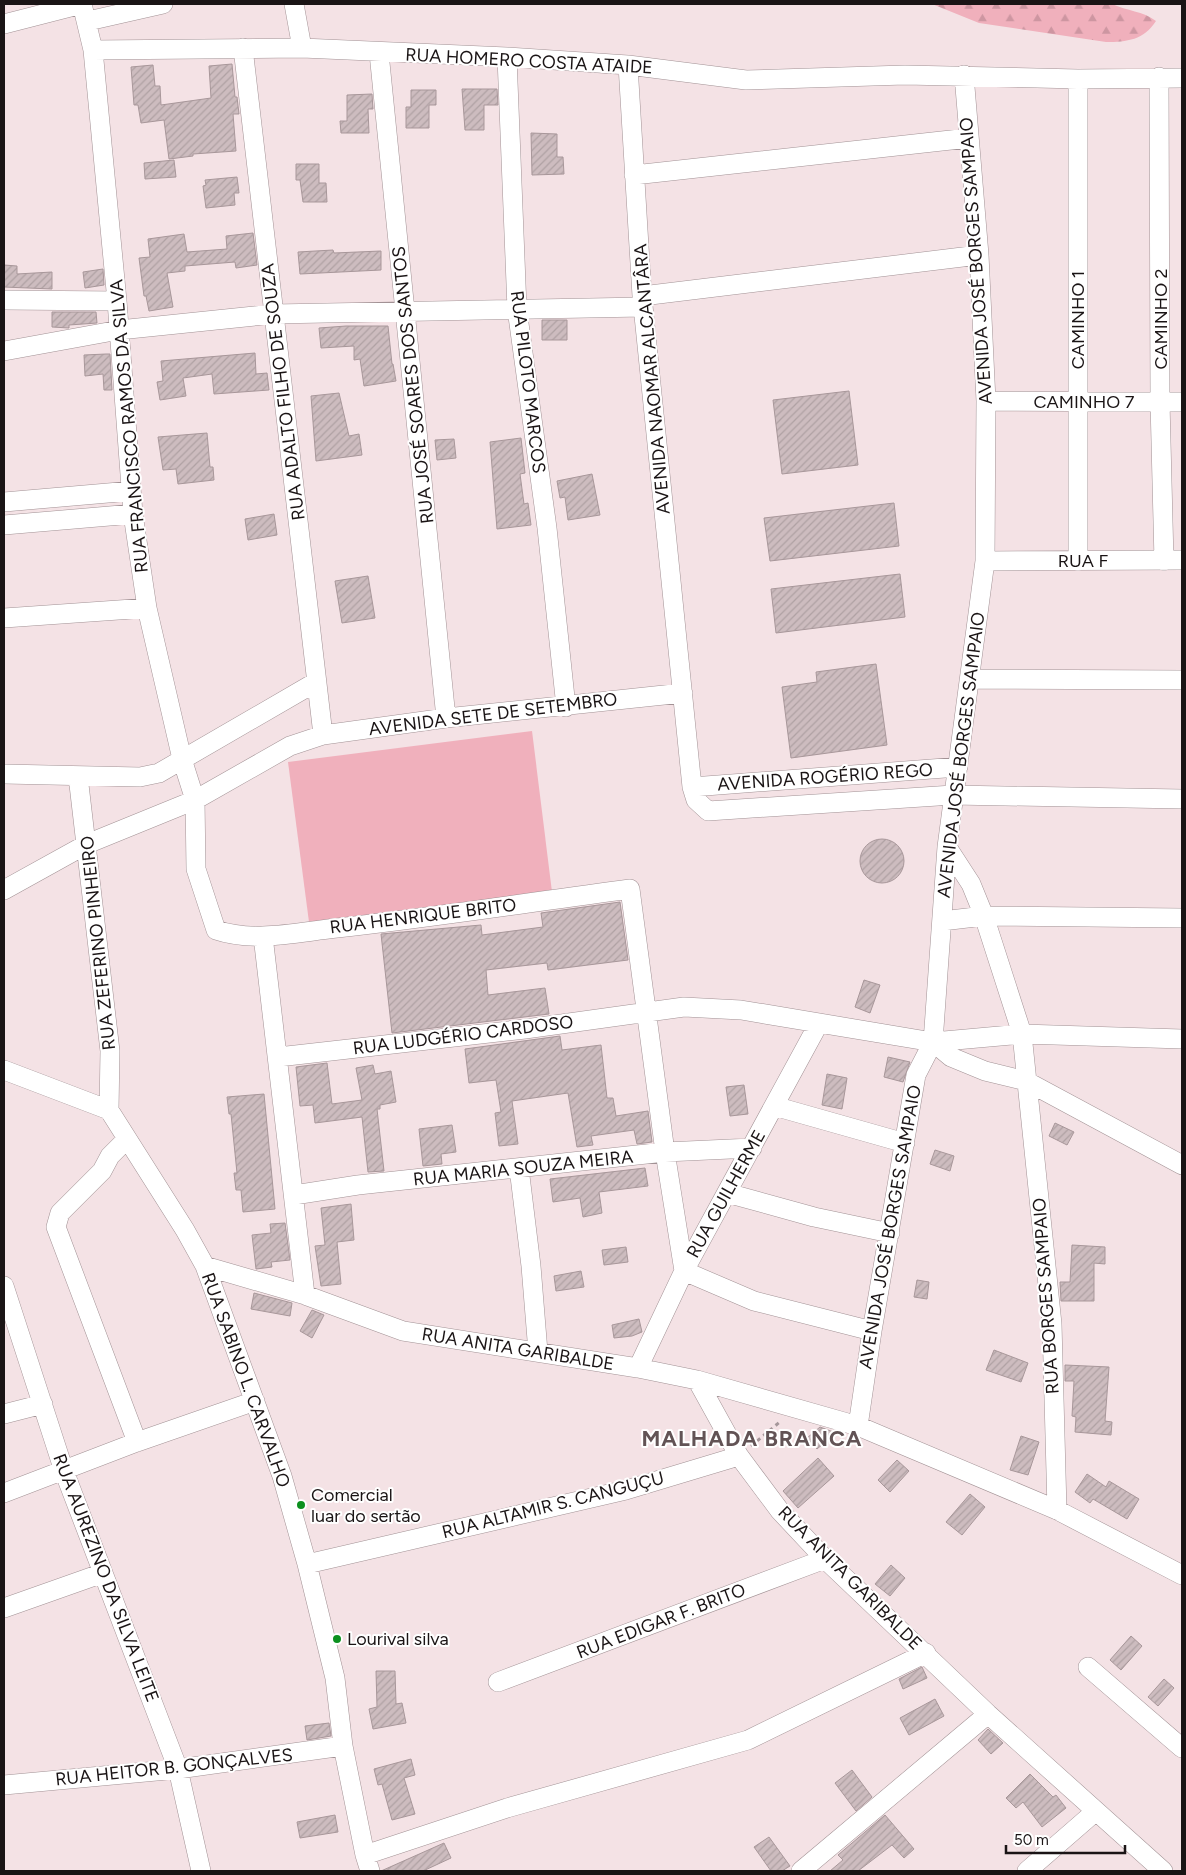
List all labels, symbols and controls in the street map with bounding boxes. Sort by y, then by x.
street label: RUA HOMERO COSTA ATAIDE [405,44,653,78]
street label: AVENIDA JOSÉ BORGES SAMPAIO [955,117,997,405]
street label: AVENIDA NAOMAR ALCANTÂRA [629,243,675,515]
street label: RUA JOSÉ SOARES DOS SANTOS [387,245,439,525]
street label: RUA ADALTO FILHO DE SOUZA [256,262,310,522]
street label: CAMINHO 2 [1150,268,1172,370]
street label: CAMINHO 1 [1067,271,1089,369]
street label: RUA FRANCISCO RAMOS DA SILVA [105,278,153,574]
street label: RUA PILOTO MARCOS [506,289,550,475]
street label: CAMINHO 7 [1034,391,1135,413]
street label: RUA F [1058,550,1108,572]
street label: AVENIDA JOSÉ BORGES SAMPAIO [933,611,989,899]
street label: AVENIDA SETE DE SETEMBRO [367,688,619,740]
street label: AVENIDA ROGÉRIO REGO [716,758,934,796]
street label: RUA ZEFERINO PINHEIRO [76,835,120,1051]
street label: RUA HENRIQUE BRITO [328,894,518,938]
street label: RUA LUDGÉRIO CARDOSO [352,1011,574,1059]
street label: AVENIDA JOSÉ BORGES SAMPAIO [854,1083,926,1371]
street label: RUA GUILHERME [682,1126,770,1262]
street label: RUA MARIA SOUZA MEIRA [412,1146,634,1190]
street label: RUA BORGES SAMPAIO [1028,1197,1064,1395]
street label: RUA SABINO L. CARVALHO [197,1270,295,1490]
street label: RUA ANITA GARIBALDE [420,1323,616,1375]
district label: MALHADA BRANCA [641,1425,863,1452]
street label: RUA AUREZINO DA SILVA LEITE [48,1451,164,1705]
street label: RUA ALTAMIR S. CANGUÇU [440,1467,666,1543]
place label: Comercial luar do sertão [311,1484,421,1527]
marker: Comercial luar do sertão [295,1499,307,1511]
street label: RUA ANITA GARIBALDE [773,1501,927,1655]
street label: RUA EDIGAR F. BRITO [573,1579,749,1663]
place label: Lourival silva [347,1628,449,1650]
marker: Lourival silva [331,1633,343,1645]
street label: RUA HEITOR B. GONÇALVES [54,1744,294,1790]
scale bar [1006,1822,1125,1854]
text: 50 m [1014,1831,1049,1849]

